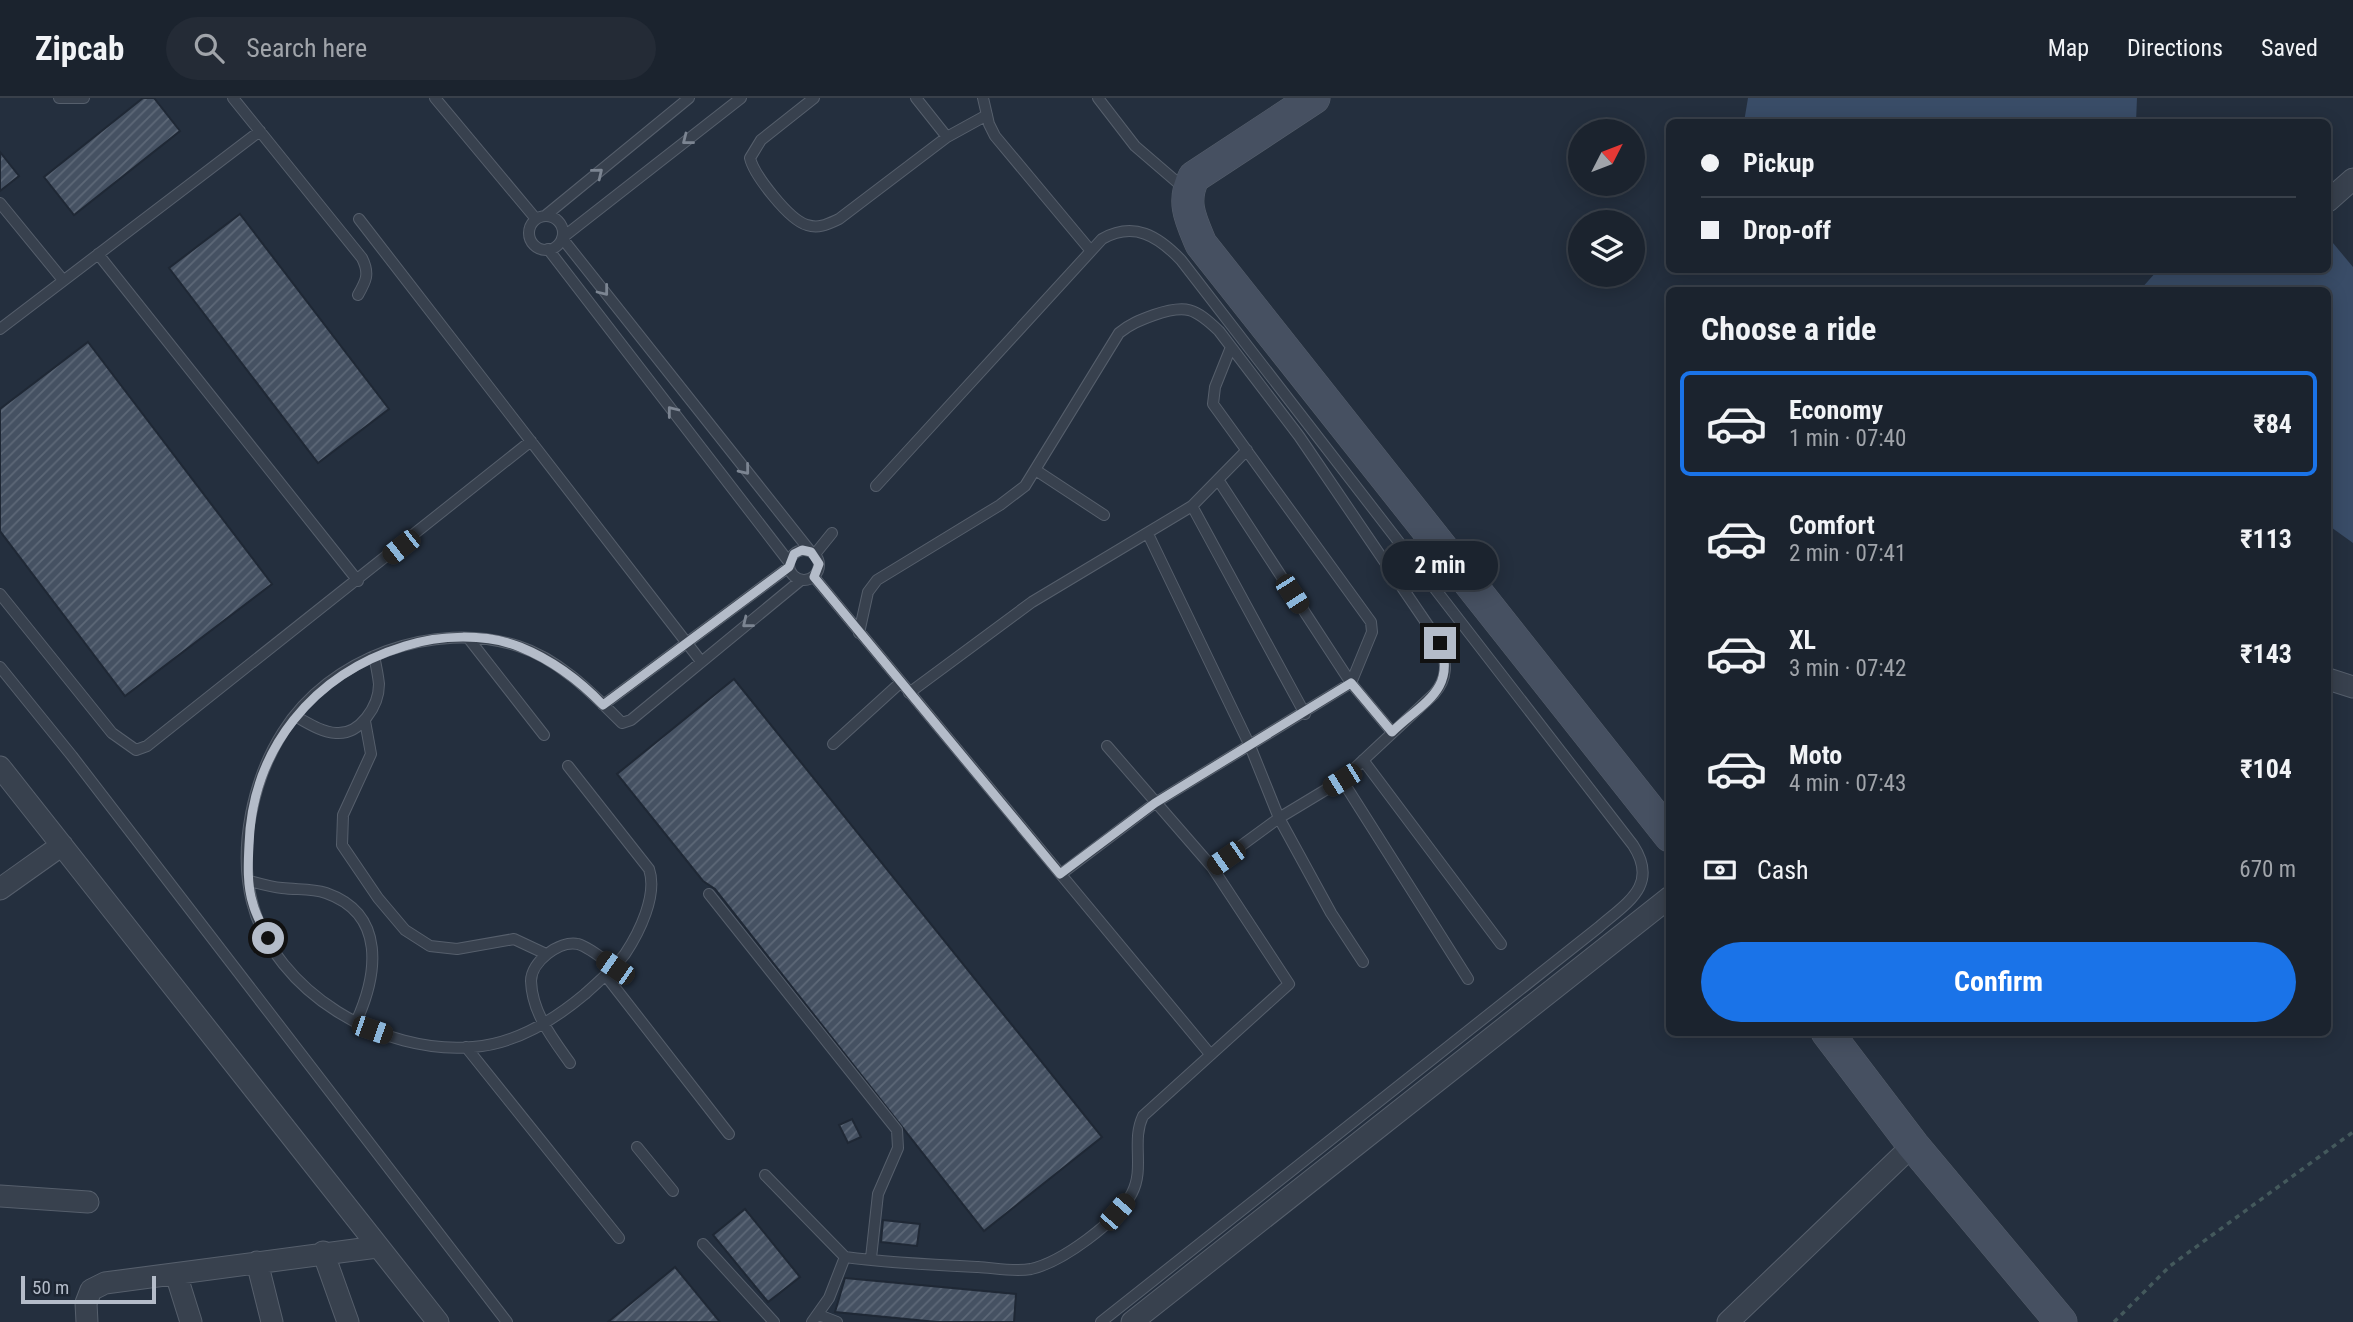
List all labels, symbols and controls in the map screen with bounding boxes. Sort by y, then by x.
search box [166,17,656,80]
text: Zipcab [35,29,124,68]
icon: search [190,29,228,67]
text: Search here [246,33,367,63]
text: Map [2048,34,2089,62]
text: Directions [2127,34,2223,62]
text: Saved [2261,34,2318,62]
north arrow [1568,119,1645,196]
map controls [1568,119,1645,287]
one-way arrow [683,131,695,144]
text: Pickup [1743,148,1814,178]
one-way arrow [591,168,603,181]
button: layers [1568,210,1645,287]
text: Drop-off [1743,215,1831,245]
one-way arrow [596,284,609,296]
text: Choose a ride [1701,310,1876,348]
icon: car [1705,392,1768,455]
text: Economy [1789,395,1883,425]
one-way arrow [668,407,681,419]
text: ₹84 [2253,409,2292,439]
text: 1 min · 07:40 [1789,425,1906,452]
one-way arrow [737,462,750,474]
icon: car [1705,507,1768,570]
text: Comfort [1789,510,1875,540]
text: ₹113 [2240,524,2292,554]
car [378,526,425,568]
text: 2 min · 07:41 [1789,540,1906,567]
callout: 2 min [1382,542,1498,590]
text: 2 min [1414,552,1466,579]
car [1272,571,1313,617]
one-way arrow [743,614,755,627]
icon: car [1705,622,1768,685]
text: XL [1789,625,1816,655]
route end [1424,627,1456,659]
text: ₹143 [2240,639,2292,669]
text: 3 min · 07:42 [1789,655,1906,682]
icon: car [1705,737,1768,800]
text: Moto [1789,740,1842,770]
text: ₹104 [2240,754,2292,784]
car [1319,760,1366,800]
text: 4 min · 07:43 [1789,770,1906,797]
car [1203,837,1250,879]
icon: cash [1701,851,1739,889]
text: Cash [1757,855,1809,885]
text: 670 m [2239,856,2296,883]
route start [252,922,284,954]
button: Confirm [1701,942,2296,1022]
car [592,947,639,989]
car [349,1013,396,1047]
car [1096,1189,1139,1235]
scale bar [21,1273,156,1305]
text: 50 m [32,1276,69,1299]

